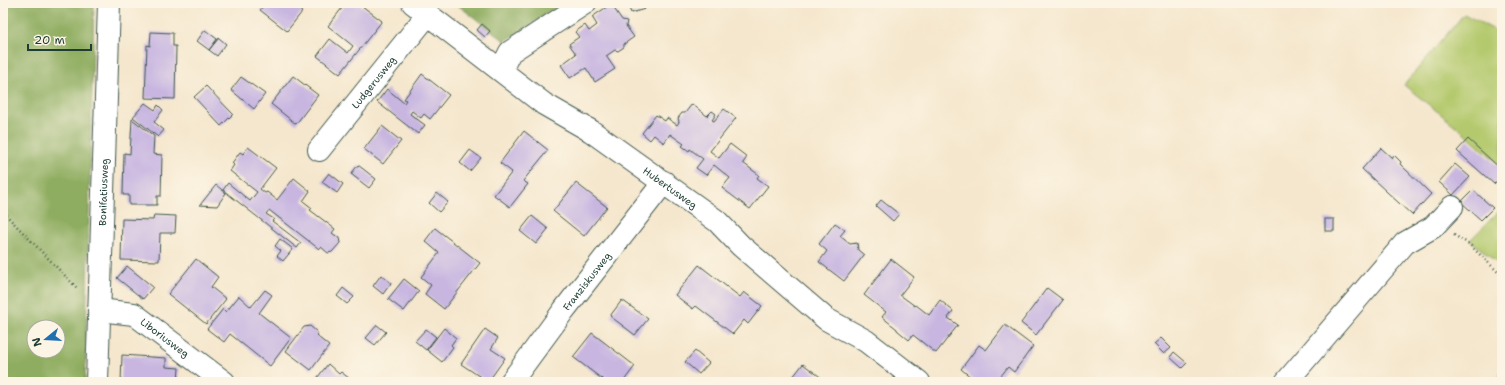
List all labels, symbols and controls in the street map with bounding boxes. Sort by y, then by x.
scale bar [28,26,91,52]
text: 20 m [34,32,65,48]
street label: Ludgerusweg [348,53,398,111]
street label: Bonifatiusweg [95,158,111,226]
street label: Hubertusweg [641,164,700,211]
street label: Franziskusweg [560,249,613,313]
street label: Liboriusweg [138,315,192,360]
north arrow [26,319,66,359]
text: N [28,335,45,348]

